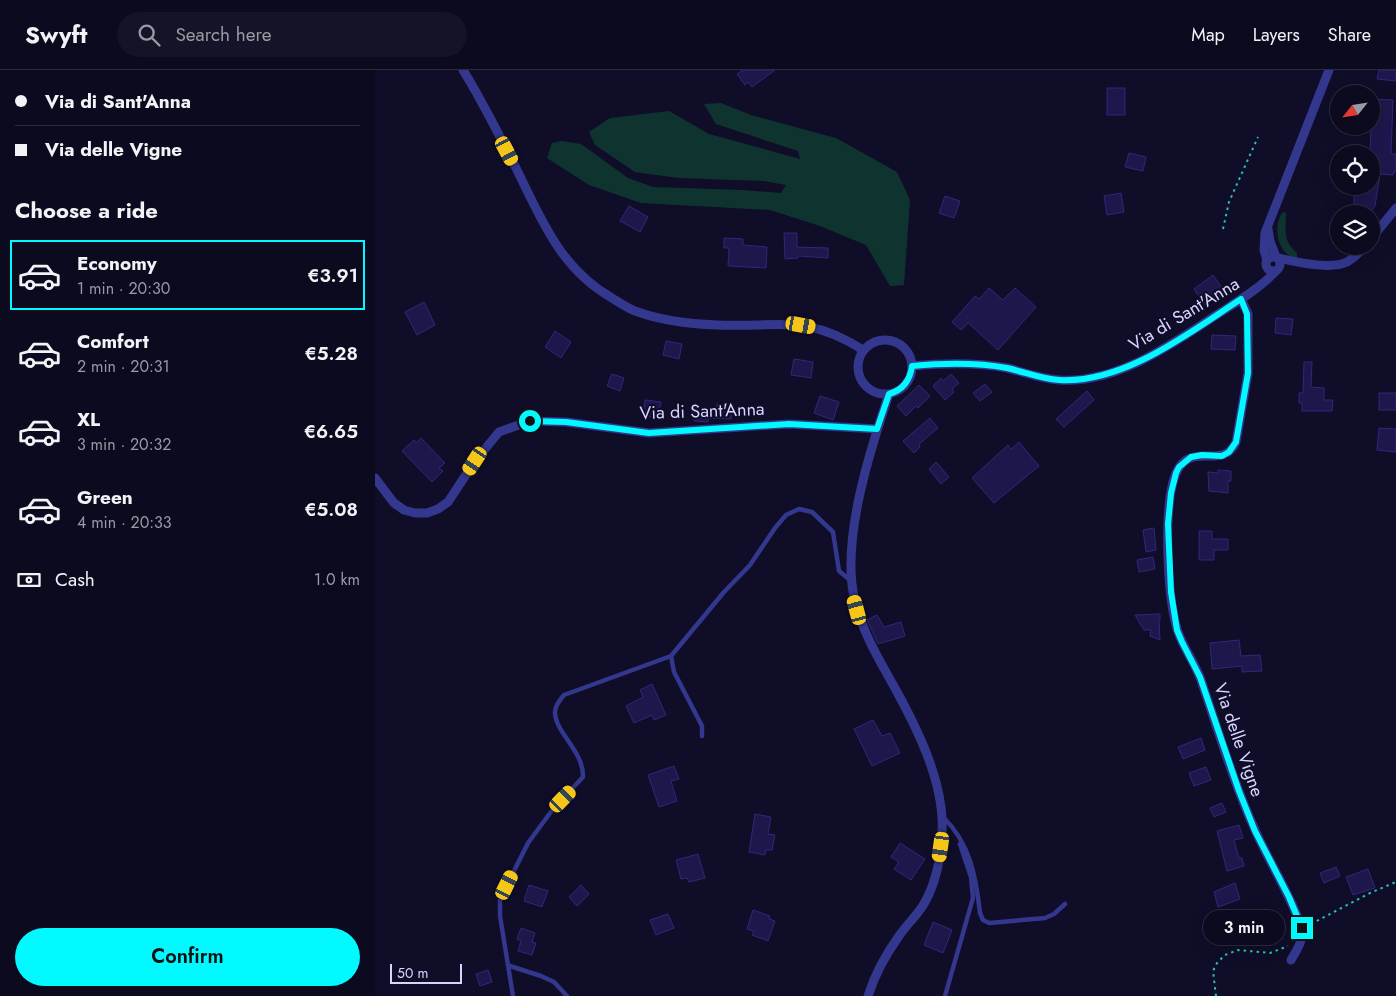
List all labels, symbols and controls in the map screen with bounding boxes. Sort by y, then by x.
search box [117,12,467,57]
text: Swyft [25,17,87,52]
icon: search [135,21,163,49]
text: Search here [175,21,272,48]
text: Map [1191,22,1225,48]
text: Layers [1253,22,1300,48]
text: Share [1328,22,1371,48]
north arrow [1330,85,1380,135]
map controls [1330,85,1380,255]
text: Via di Sant'Anna [45,88,191,115]
car [493,134,520,168]
text: Via delle Vigne [45,136,182,163]
button: locate [1330,145,1380,195]
text: Choose a ride [15,194,158,226]
button: layers [1330,205,1380,255]
text: Economy [77,250,157,277]
icon: car [17,253,62,298]
text: €3.91 [307,262,358,289]
street label: Via di Sant'Anna [1124,271,1244,357]
text: 1 min · 20:30 [77,277,170,300]
car [784,315,817,335]
text: Comfort [77,328,149,355]
icon: car [17,331,62,376]
text: €5.28 [305,340,358,367]
text: 2 min · 20:31 [77,355,170,378]
street label: Via di Sant'Anna [639,396,765,426]
text: XL [77,406,100,433]
icon: car [17,409,62,454]
route start [519,410,541,432]
text: €6.65 [304,418,358,445]
text: 3 min · 20:32 [77,433,171,456]
car [460,444,489,478]
text: Green [77,484,133,511]
icon: car [17,487,62,532]
text: €5.08 [305,496,358,523]
text: 4 min · 20:33 [77,511,172,534]
icon: cash [15,566,43,594]
text: Cash [55,566,95,593]
text: 1.0 km [314,568,360,591]
car [845,594,868,626]
street label: Via delle Vigne [1207,680,1271,800]
car [547,783,578,815]
car [931,831,950,863]
car [493,868,520,902]
callout: 3 min [1202,910,1285,946]
text: 3 min [1224,916,1264,939]
route end [1291,917,1313,939]
button: Confirm [15,928,360,986]
scale bar [390,961,463,984]
text: 50 m [397,963,428,983]

